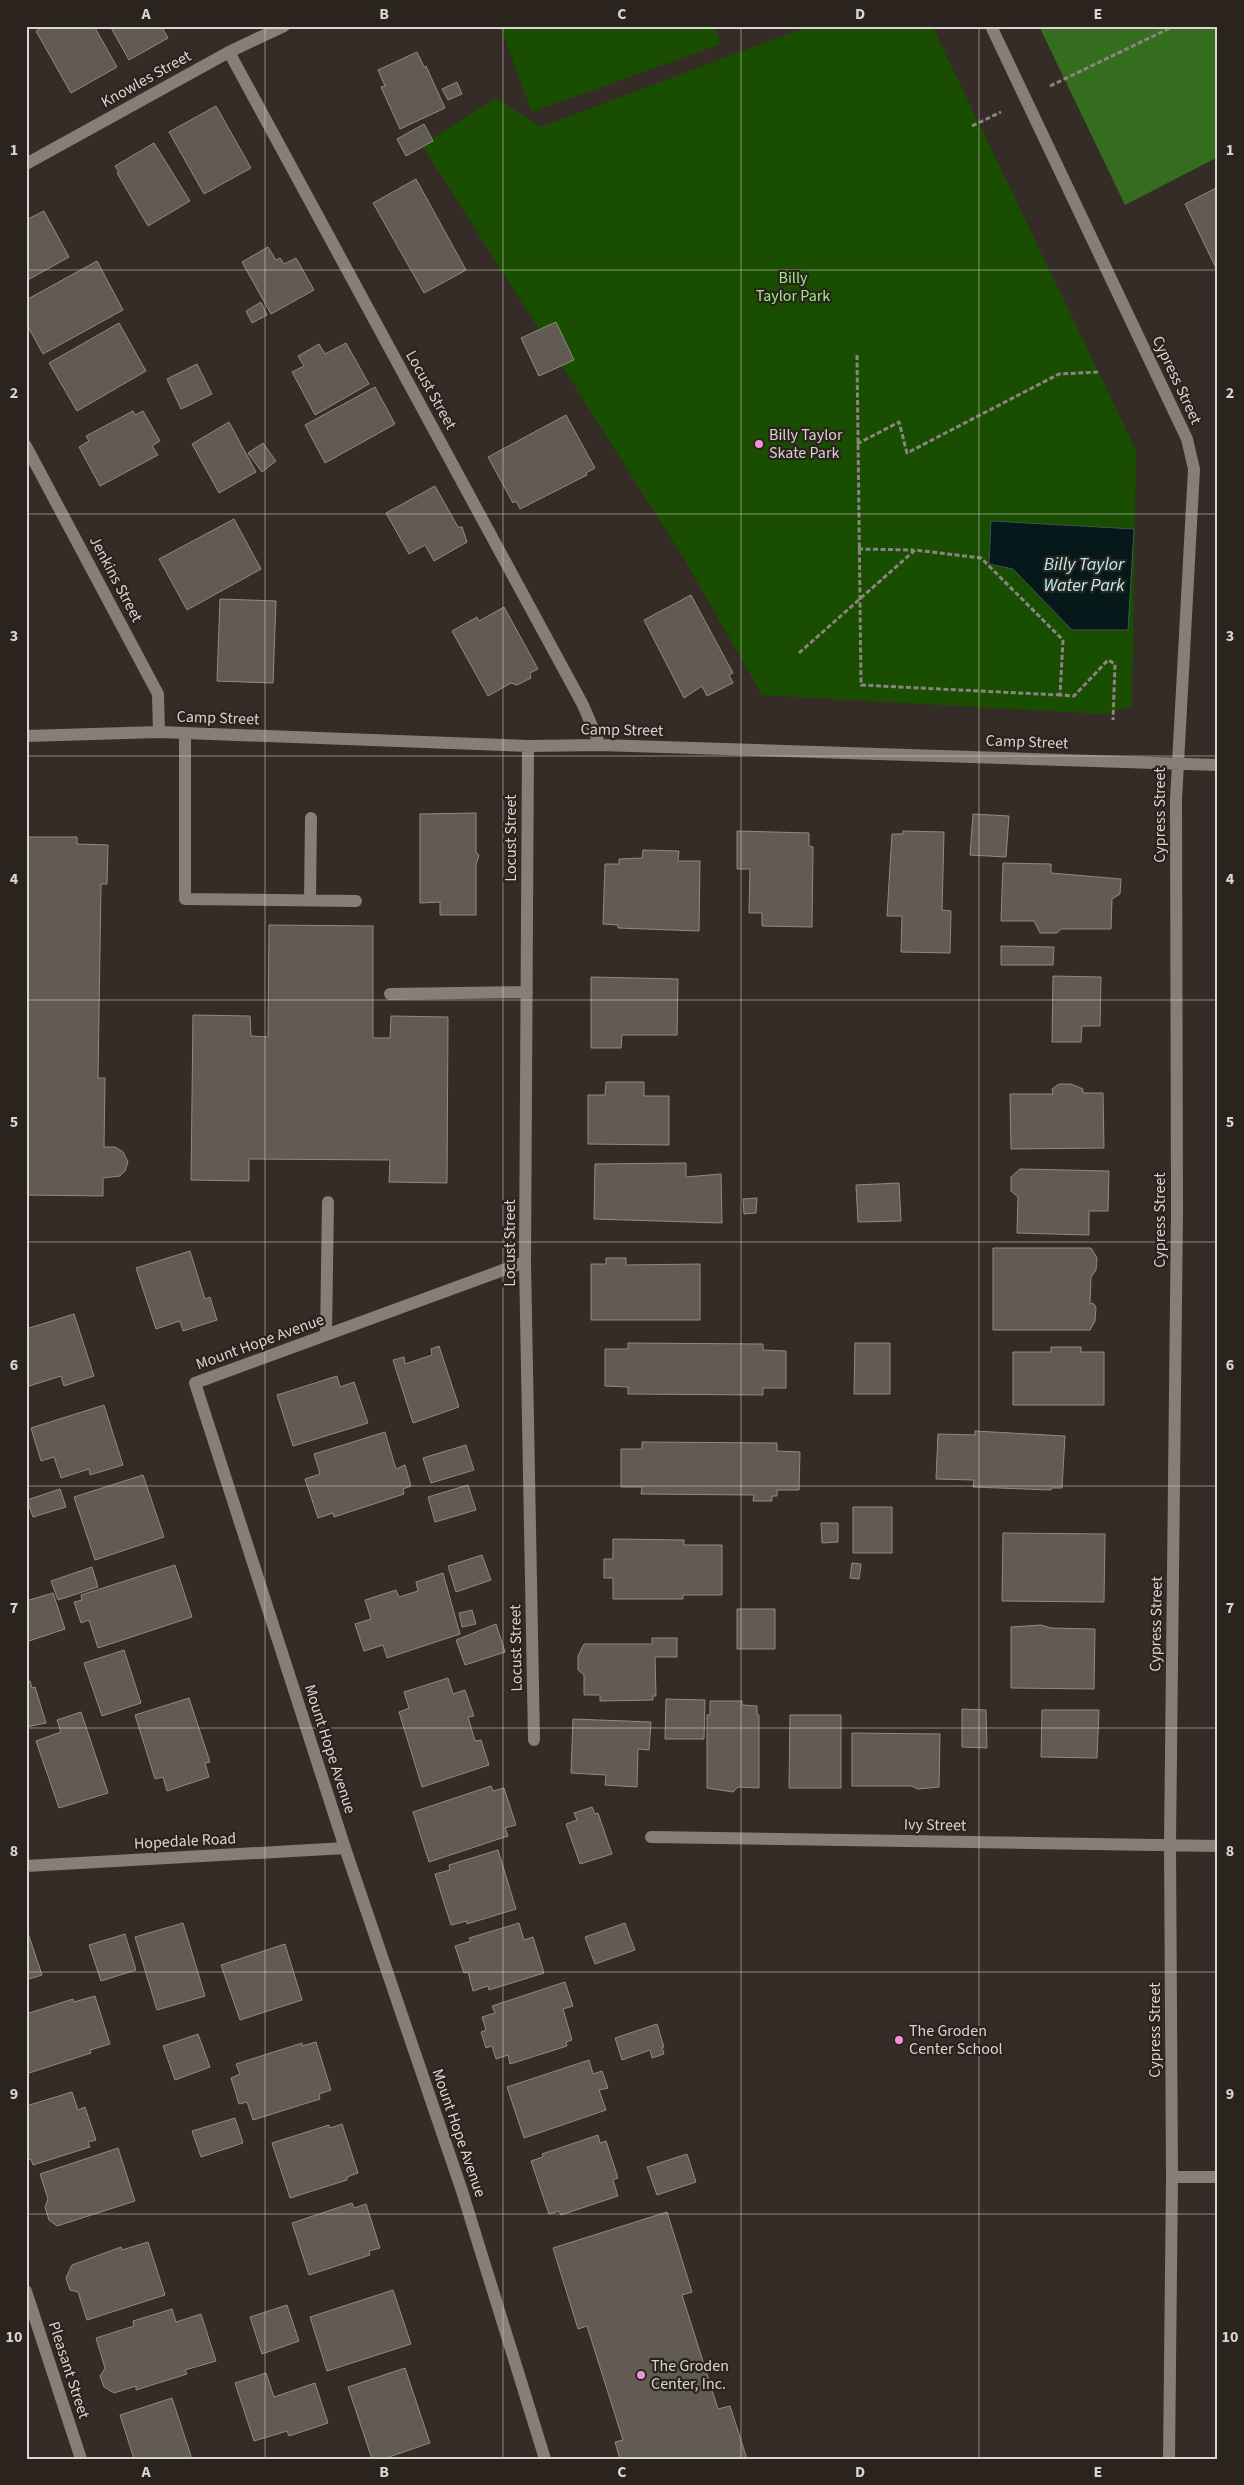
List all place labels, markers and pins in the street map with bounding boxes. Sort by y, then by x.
place label: Billy Taylor Skate Park [769,424,843,464]
marker: Billy Taylor Skate Park [753,438,765,450]
place label: The Groden Center School [909,2020,1003,2060]
marker: The Groden Center School [893,2034,905,2046]
place label: The Groden Center, Inc. [651,2355,729,2395]
marker: The Groden Center, Inc. [635,2369,647,2381]

